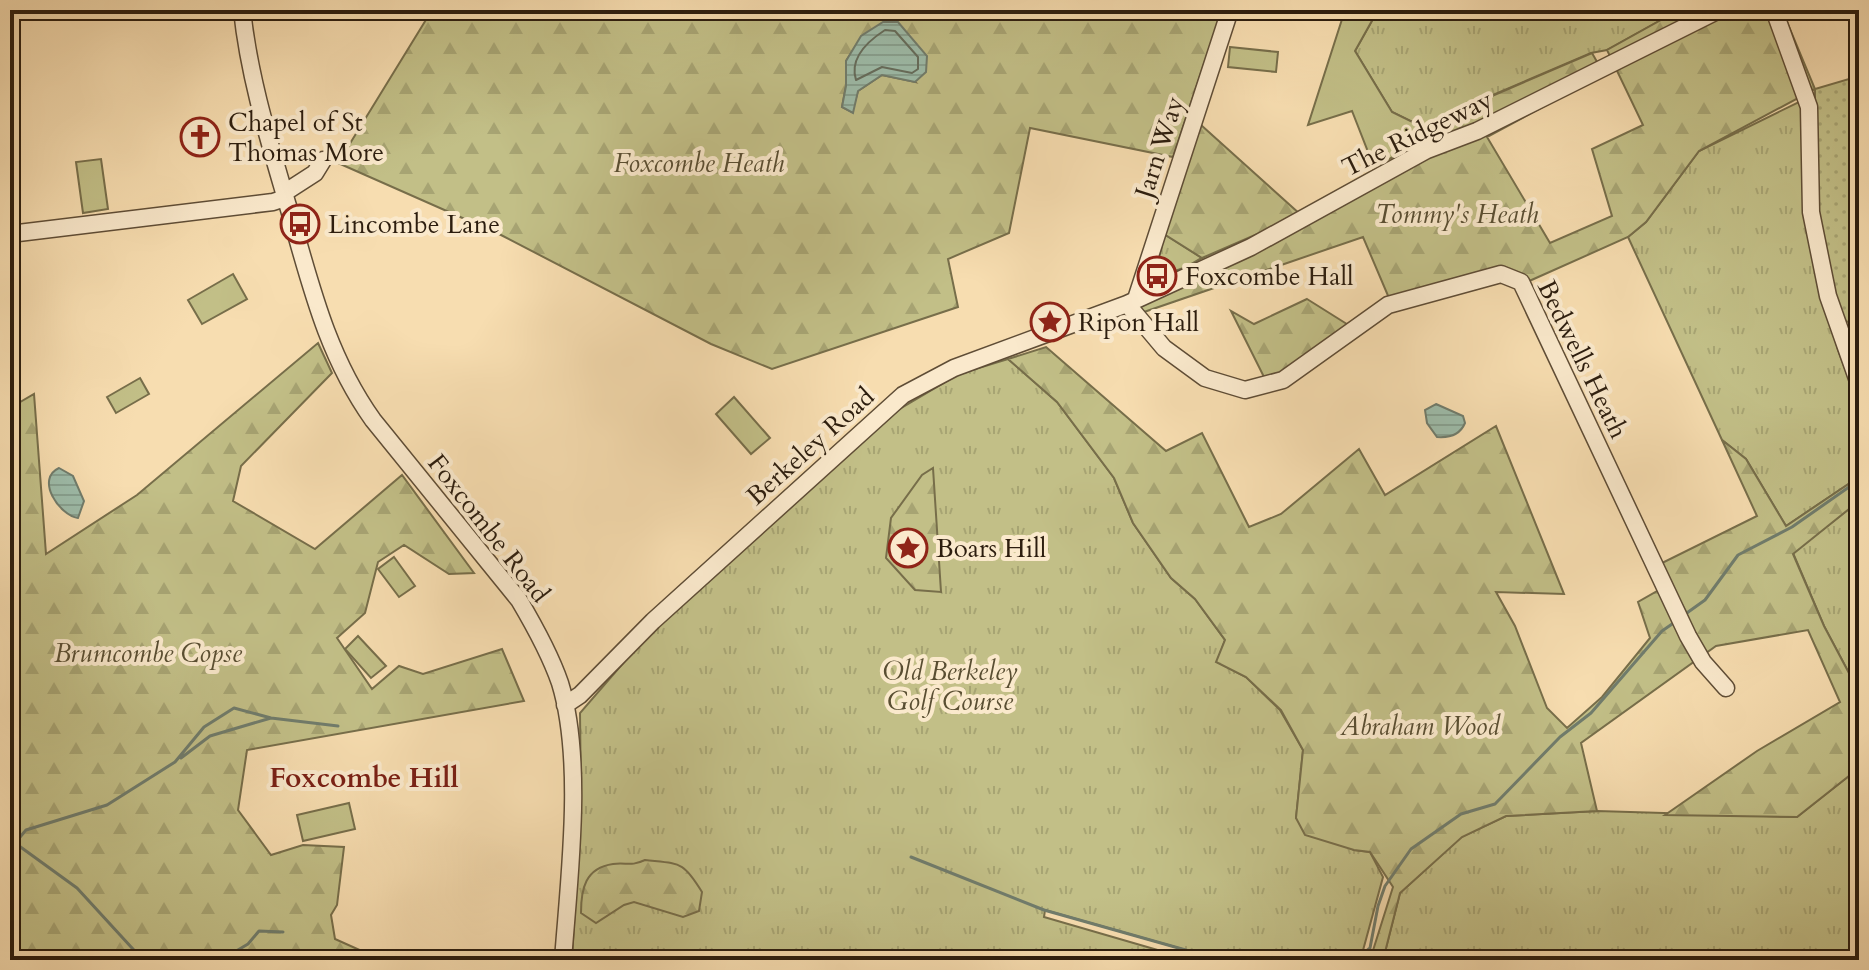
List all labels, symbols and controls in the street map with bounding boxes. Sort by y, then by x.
street label: The Ridgeway [1336,82,1499,185]
street label: Jarn Way [1125,92,1192,206]
place label: Chapel of St Thomas More [228,105,384,170]
church icon: Chapel of St Thomas More [179,116,221,158]
park label: Foxcombe Heath [614,146,785,181]
park label: Tommy's Heath [1376,197,1539,232]
bus stop icon: Lincombe Lane [279,203,321,245]
place label: Lincombe Lane [328,207,500,242]
bus stop icon: Foxcombe Hall [1136,255,1178,297]
place label: Foxcombe Hall [1185,259,1354,294]
street label: Bedwells Heath [1529,274,1636,444]
place icon: Ripon Hall [1029,301,1071,343]
place label: Ripon Hall [1078,305,1200,340]
street label: Berkeley Road [739,379,882,513]
street label: Foxcombe Road [420,447,558,610]
place icon: Boars Hill [887,527,929,569]
place label: Boars Hill [936,531,1047,566]
park label: Brumcombe Copse [54,636,243,671]
park label: Old Berkeley Golf Course [882,654,1018,719]
park label: Abraham Wood [1339,709,1501,744]
district label: Foxcombe Hill [269,759,459,797]

